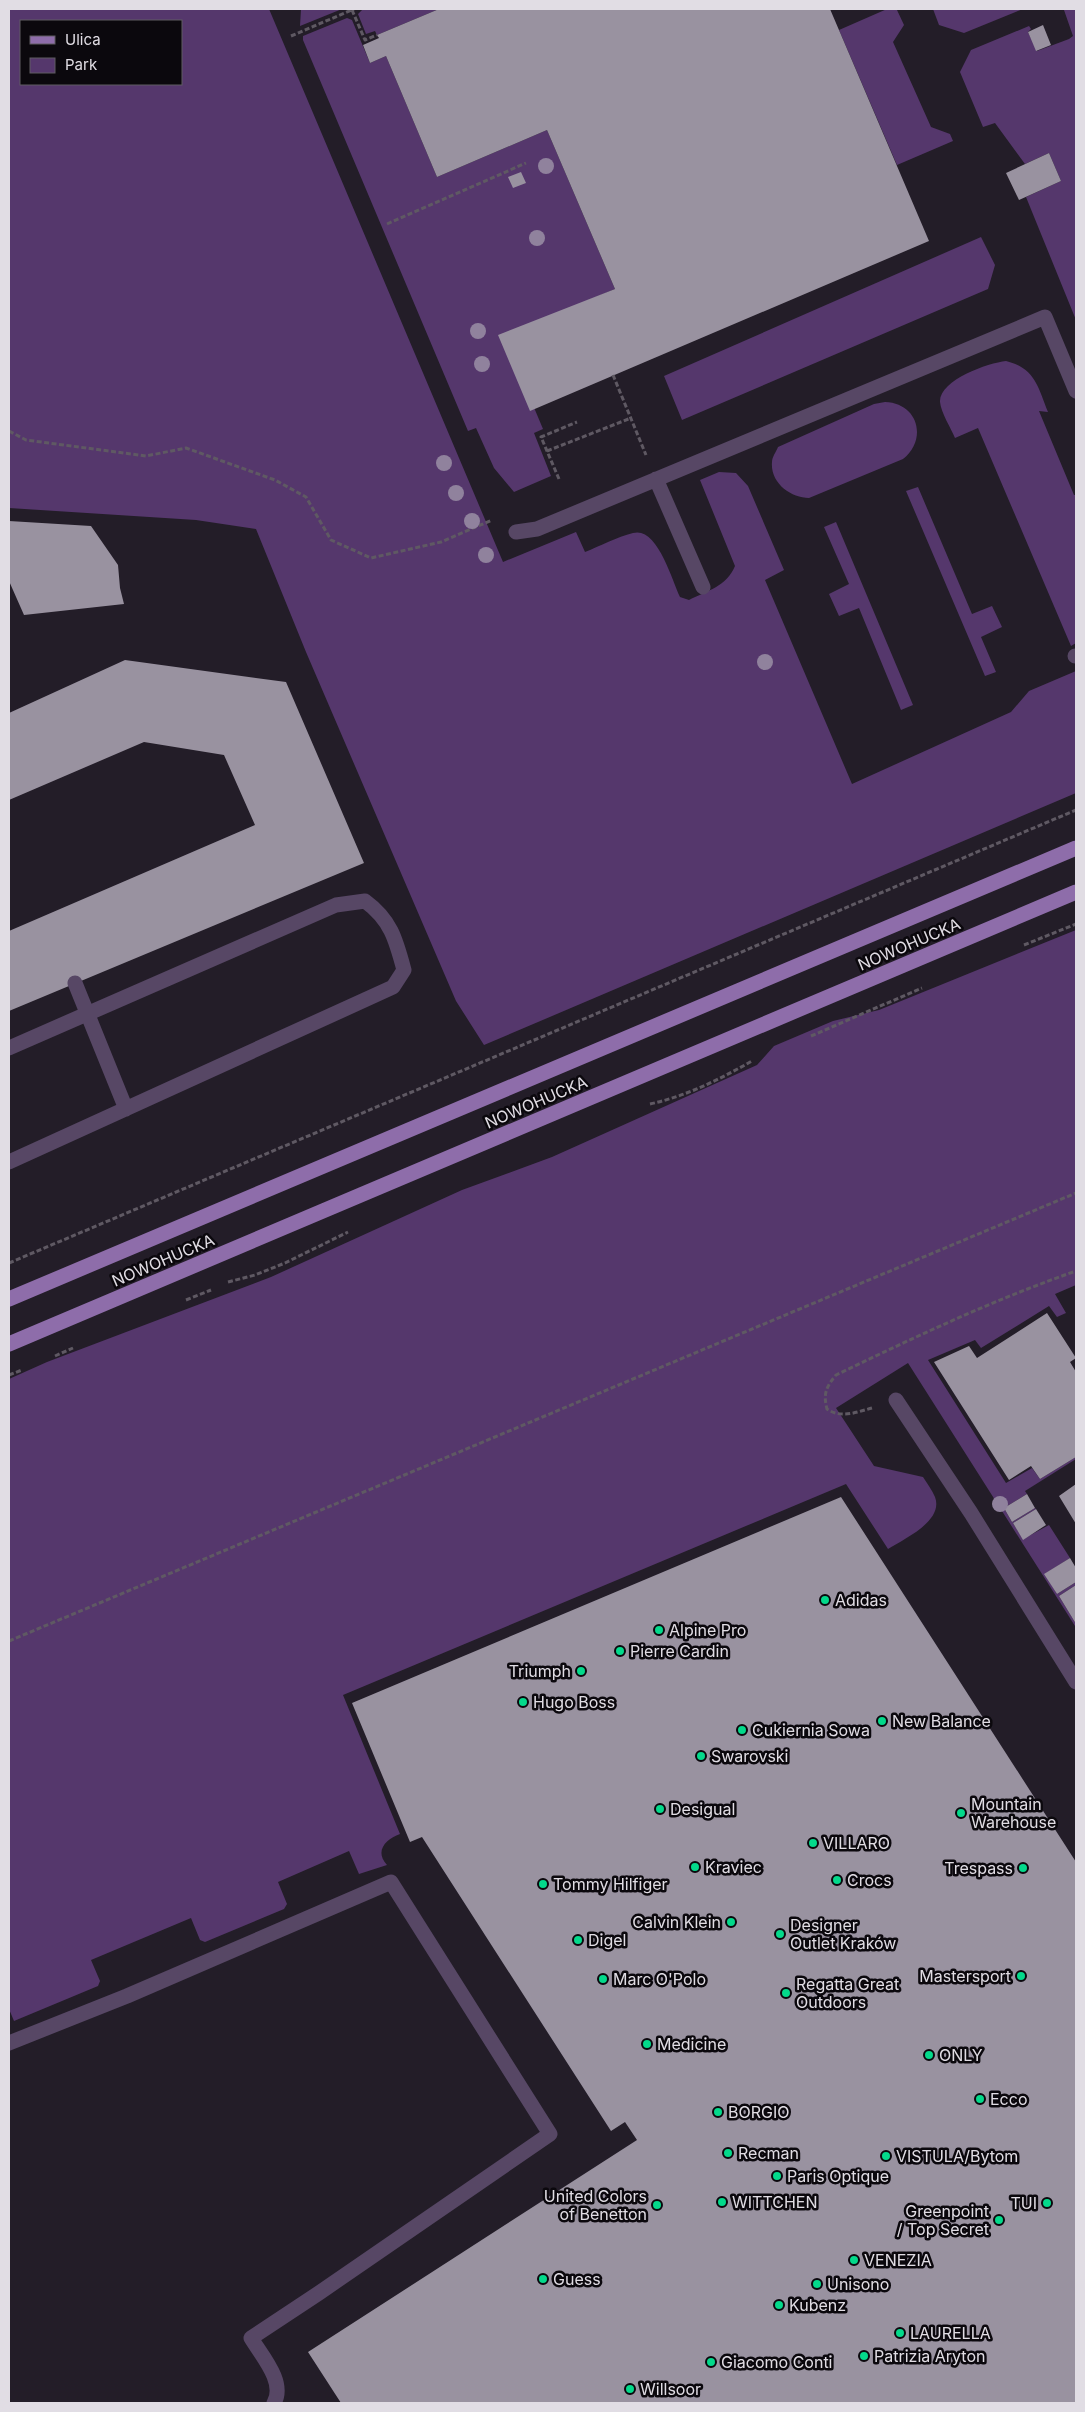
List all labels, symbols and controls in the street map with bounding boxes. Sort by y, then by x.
legend [20,20,182,85]
text: Ulica [65,30,101,49]
text: Park [65,55,98,74]
street label: NOWOHUCKA [855,913,963,975]
street label: NOWOHUCKA [482,1071,590,1133]
street label: NOWOHUCKA [109,1229,217,1291]
place label: Adidas [835,1590,887,1610]
marker: Adidas [819,1594,831,1606]
place label: Alpine Pro [669,1620,746,1640]
marker: Alpine Pro [653,1624,665,1636]
place label: Pierre Cardin [630,1641,729,1661]
marker: Pierre Cardin [614,1645,626,1657]
place label: Triumph [509,1661,571,1681]
marker: Triumph [575,1665,587,1677]
place label: Hugo Boss [533,1692,615,1712]
marker: Hugo Boss [517,1696,529,1708]
place label: New Balance [892,1711,991,1731]
marker: New Balance [876,1715,888,1727]
place label: Cukiernia Sowa [752,1720,870,1740]
marker: Cukiernia Sowa [736,1724,748,1736]
place label: Swarovski [711,1746,788,1766]
marker: Swarovski [695,1750,707,1762]
place label: Mountain Warehouse [971,1794,1056,1832]
place label: Desigual [670,1799,735,1819]
marker: Desigual [654,1803,666,1815]
marker: Mountain Warehouse [955,1807,967,1819]
place label: VILLARO [823,1833,890,1853]
marker: VILLARO [807,1837,819,1849]
place label: Kraviec [705,1857,762,1877]
place label: Trespass [944,1858,1013,1878]
marker: Kraviec [689,1861,701,1873]
marker: Trespass [1017,1862,1029,1874]
place label: Crocs [847,1870,892,1890]
place label: Tommy Hilfiger [553,1874,668,1894]
marker: Crocs [831,1874,843,1886]
marker: Tommy Hilfiger [537,1878,549,1890]
place label: Calvin Klein [632,1912,721,1932]
place label: Designer Outlet Kraków [790,1915,896,1953]
marker: Calvin Klein [725,1916,737,1928]
marker: Designer Outlet Kraków [774,1928,786,1940]
place label: Digel [588,1930,626,1950]
marker: Digel [572,1934,584,1946]
place label: Mastersport [919,1966,1011,1986]
place label: Marc O'Polo [613,1969,706,1989]
marker: Mastersport [1015,1970,1027,1982]
marker: Marc O'Polo [597,1973,609,1985]
place label: Regatta Great Outdoors [796,1974,899,2012]
marker: Regatta Great Outdoors [780,1987,792,1999]
place label: Medicine [657,2034,726,2054]
marker: Medicine [641,2038,653,2050]
place label: ONLY [939,2045,983,2065]
marker: ONLY [923,2049,935,2061]
place label: Ecco [990,2089,1028,2109]
marker: Ecco [974,2093,986,2105]
place label: BORGIO [728,2102,789,2122]
marker: BORGIO [712,2106,724,2118]
place label: Recman [738,2143,799,2163]
place label: VISTULA/Bytom [896,2146,1018,2166]
marker: Recman [722,2147,734,2159]
marker: VISTULA/Bytom [880,2150,892,2162]
place label: Paris Optique [787,2166,889,2186]
marker: Paris Optique [771,2170,783,2182]
place label: United Colors of Benetton [544,2186,647,2224]
place label: WITTCHEN [732,2192,818,2212]
place label: TUI [1010,2193,1037,2213]
marker: WITTCHEN [716,2196,728,2208]
marker: TUI [1041,2197,1053,2209]
marker: United Colors of Benetton [651,2199,663,2211]
place label: Greenpoint / Top Secret [897,2201,989,2239]
marker: Greenpoint / Top Secret [993,2214,1005,2226]
place label: VENEZIA [864,2250,932,2270]
marker: VENEZIA [848,2254,860,2266]
place label: Guess [553,2269,601,2289]
marker: Guess [537,2273,549,2285]
place label: Unisono [827,2274,889,2294]
marker: Unisono [811,2278,823,2290]
place label: Kubenz [789,2295,846,2315]
marker: Kubenz [773,2299,785,2311]
place label: LAURELLA [910,2323,991,2343]
marker: LAURELLA [894,2327,906,2339]
place label: Patrizia Aryton [874,2346,985,2366]
marker: Patrizia Aryton [858,2350,870,2362]
place label: Giacomo Conti [721,2352,832,2372]
marker: Giacomo Conti [705,2356,717,2368]
place label: Willsoor [640,2379,701,2399]
marker: Willsoor [624,2383,636,2395]

